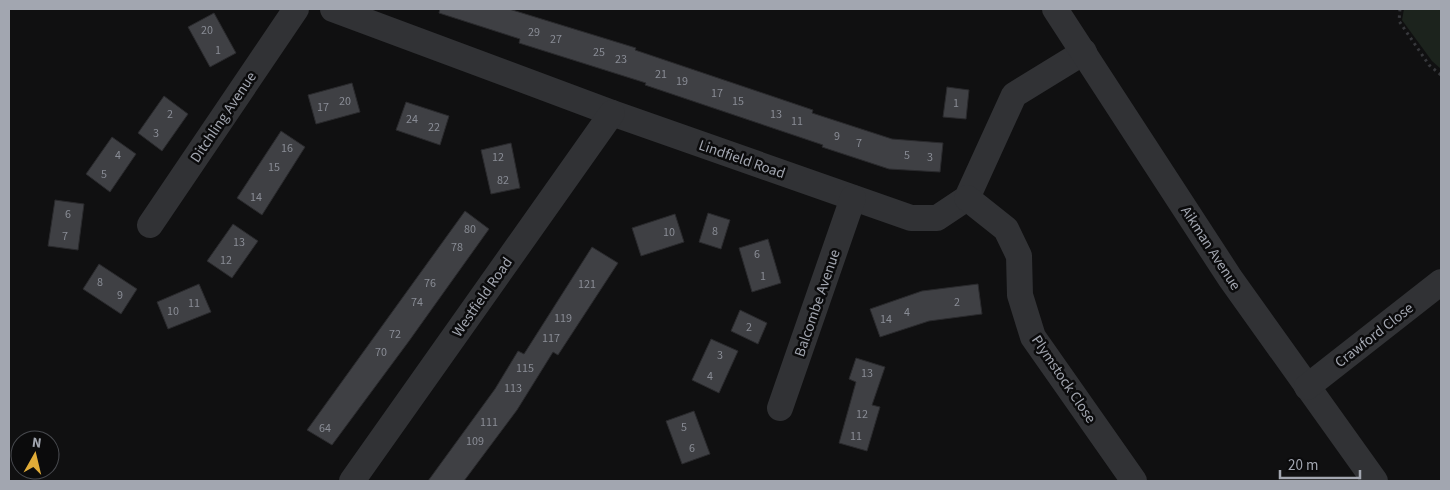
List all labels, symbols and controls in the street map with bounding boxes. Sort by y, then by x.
house number: 20 [201,22,213,39]
house number: 29 [528,24,540,41]
house number: 27 [550,31,562,48]
house number: 1 [215,42,221,59]
house number: 25 [593,44,605,61]
house number: 23 [615,51,627,68]
house number: 21 [655,66,667,83]
street label: Ditchling Avenue [185,68,262,167]
house number: 19 [676,73,688,90]
house number: 17 [711,85,723,102]
house number: 20 [339,93,351,110]
house number: 15 [732,93,744,110]
house number: 1 [953,95,959,112]
house number: 17 [317,99,329,116]
house number: 2 [167,106,173,123]
house number: 13 [770,106,782,123]
house number: 24 [406,111,418,128]
house number: 11 [791,113,803,130]
house number: 22 [428,119,440,136]
house number: 3 [153,125,159,142]
house number: 9 [834,128,840,145]
street label: Lindfield Road [696,135,788,184]
house number: 7 [856,135,862,152]
house number: 16 [281,140,293,157]
house number: 4 [115,147,121,164]
house number: 5 [904,147,910,164]
house number: 12 [492,149,504,166]
house number: 3 [927,149,933,166]
house number: 15 [268,159,280,176]
house number: 5 [101,166,107,183]
house number: 82 [497,172,509,189]
house number: 14 [250,189,262,206]
street label: Aikman Avenue [1175,202,1246,295]
house number: 6 [65,206,71,223]
house number: 80 [464,221,476,238]
house number: 8 [712,223,718,240]
house number: 10 [663,224,675,241]
house number: 7 [62,228,68,245]
house number: 13 [233,234,245,251]
house number: 78 [451,239,463,256]
house number: 6 [754,246,760,263]
street label: Balcombe Avenue [789,247,846,360]
house number: 12 [220,252,232,269]
street label: Westfield Road [447,253,518,341]
house number: 1 [760,268,766,285]
house number: 8 [97,274,103,291]
house number: 76 [424,275,436,292]
house number: 121 [578,276,596,293]
house number: 9 [117,287,123,304]
house number: 74 [411,294,423,311]
house number: 2 [954,294,960,311]
house number: 11 [188,295,200,312]
street label: Crawford Close [1331,298,1418,373]
house number: 10 [167,303,179,320]
house number: 4 [904,304,910,321]
house number: 119 [554,310,572,327]
house number: 14 [880,311,892,328]
house number: 2 [746,319,752,336]
house number: 72 [389,326,401,343]
house number: 117 [542,330,560,347]
street label: Plymstock Close [1026,331,1101,428]
house number: 70 [375,344,387,361]
house number: 3 [717,347,723,364]
house number: 115 [516,360,534,377]
house number: 13 [861,365,873,382]
house number: 4 [707,368,713,385]
house number: 113 [504,380,522,397]
house number: 12 [856,406,868,423]
house number: 111 [480,414,498,431]
house number: 5 [681,419,687,436]
house number: 64 [319,420,331,437]
house number: 11 [850,428,862,445]
north arrow [10,430,60,480]
text: N [31,433,43,454]
house number: 109 [466,433,484,450]
house number: 6 [689,440,695,457]
scale bar [1280,448,1360,480]
text: 20 m [1288,455,1318,476]

